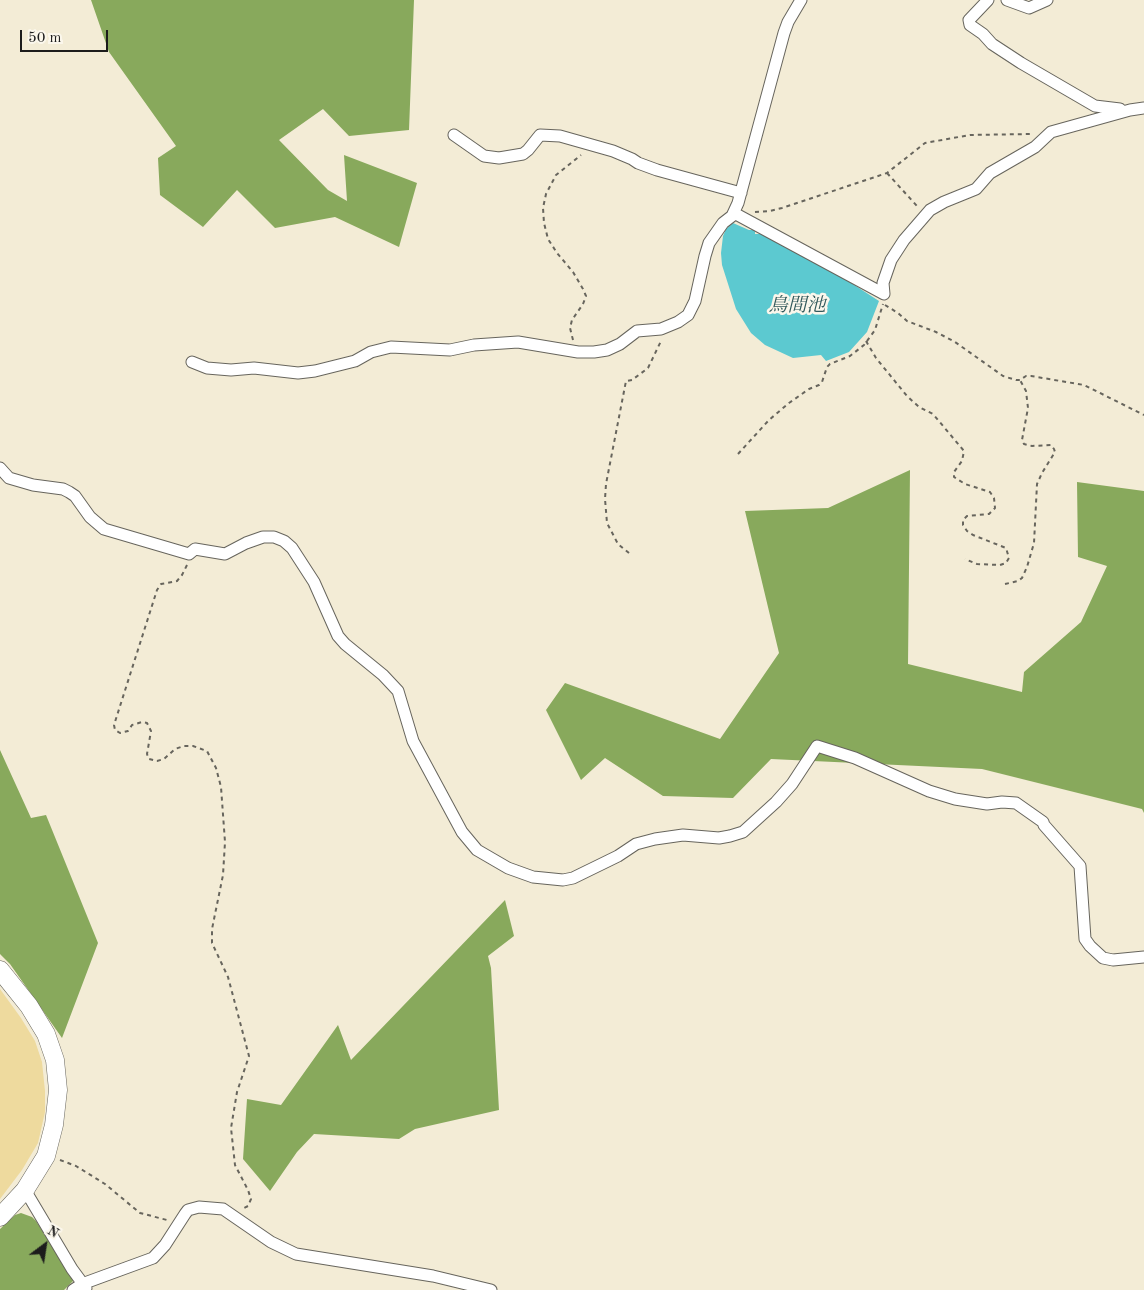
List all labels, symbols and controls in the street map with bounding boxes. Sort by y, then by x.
scale bar [22,20,110,52]
text: 50 m [28,31,62,46]
water label: 鳥間池 [769,295,825,317]
north arrow [20,1220,70,1270]
text: N [45,1223,61,1241]

